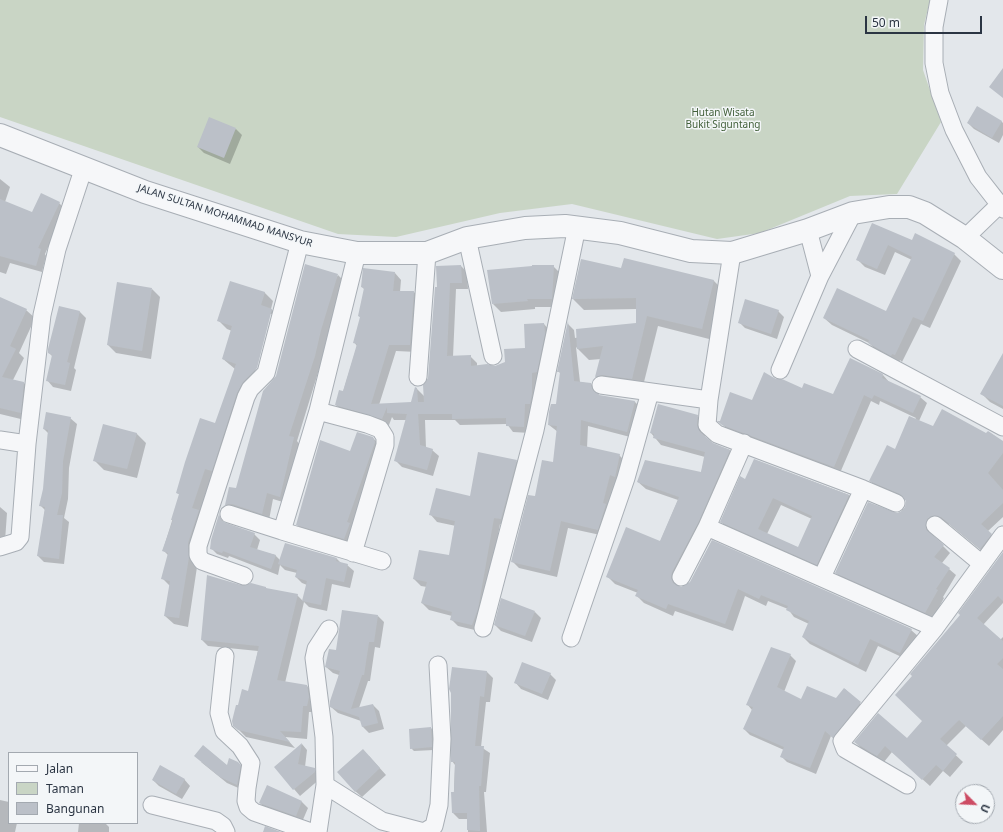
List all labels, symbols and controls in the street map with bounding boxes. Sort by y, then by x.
scale bar [867,8,984,34]
text: 50 m [872,14,900,31]
park label: Hutan Wisata Bukit Siguntang [686,107,760,130]
street label: JALAN SULTAN MOHAMMAD MANSYUR [136,182,314,250]
legend [8,752,138,824]
text: Jalan [46,760,73,777]
text: Taman [46,780,84,797]
north arrow [955,784,995,824]
text: Bangunan [46,800,104,817]
text: U [977,802,994,816]

